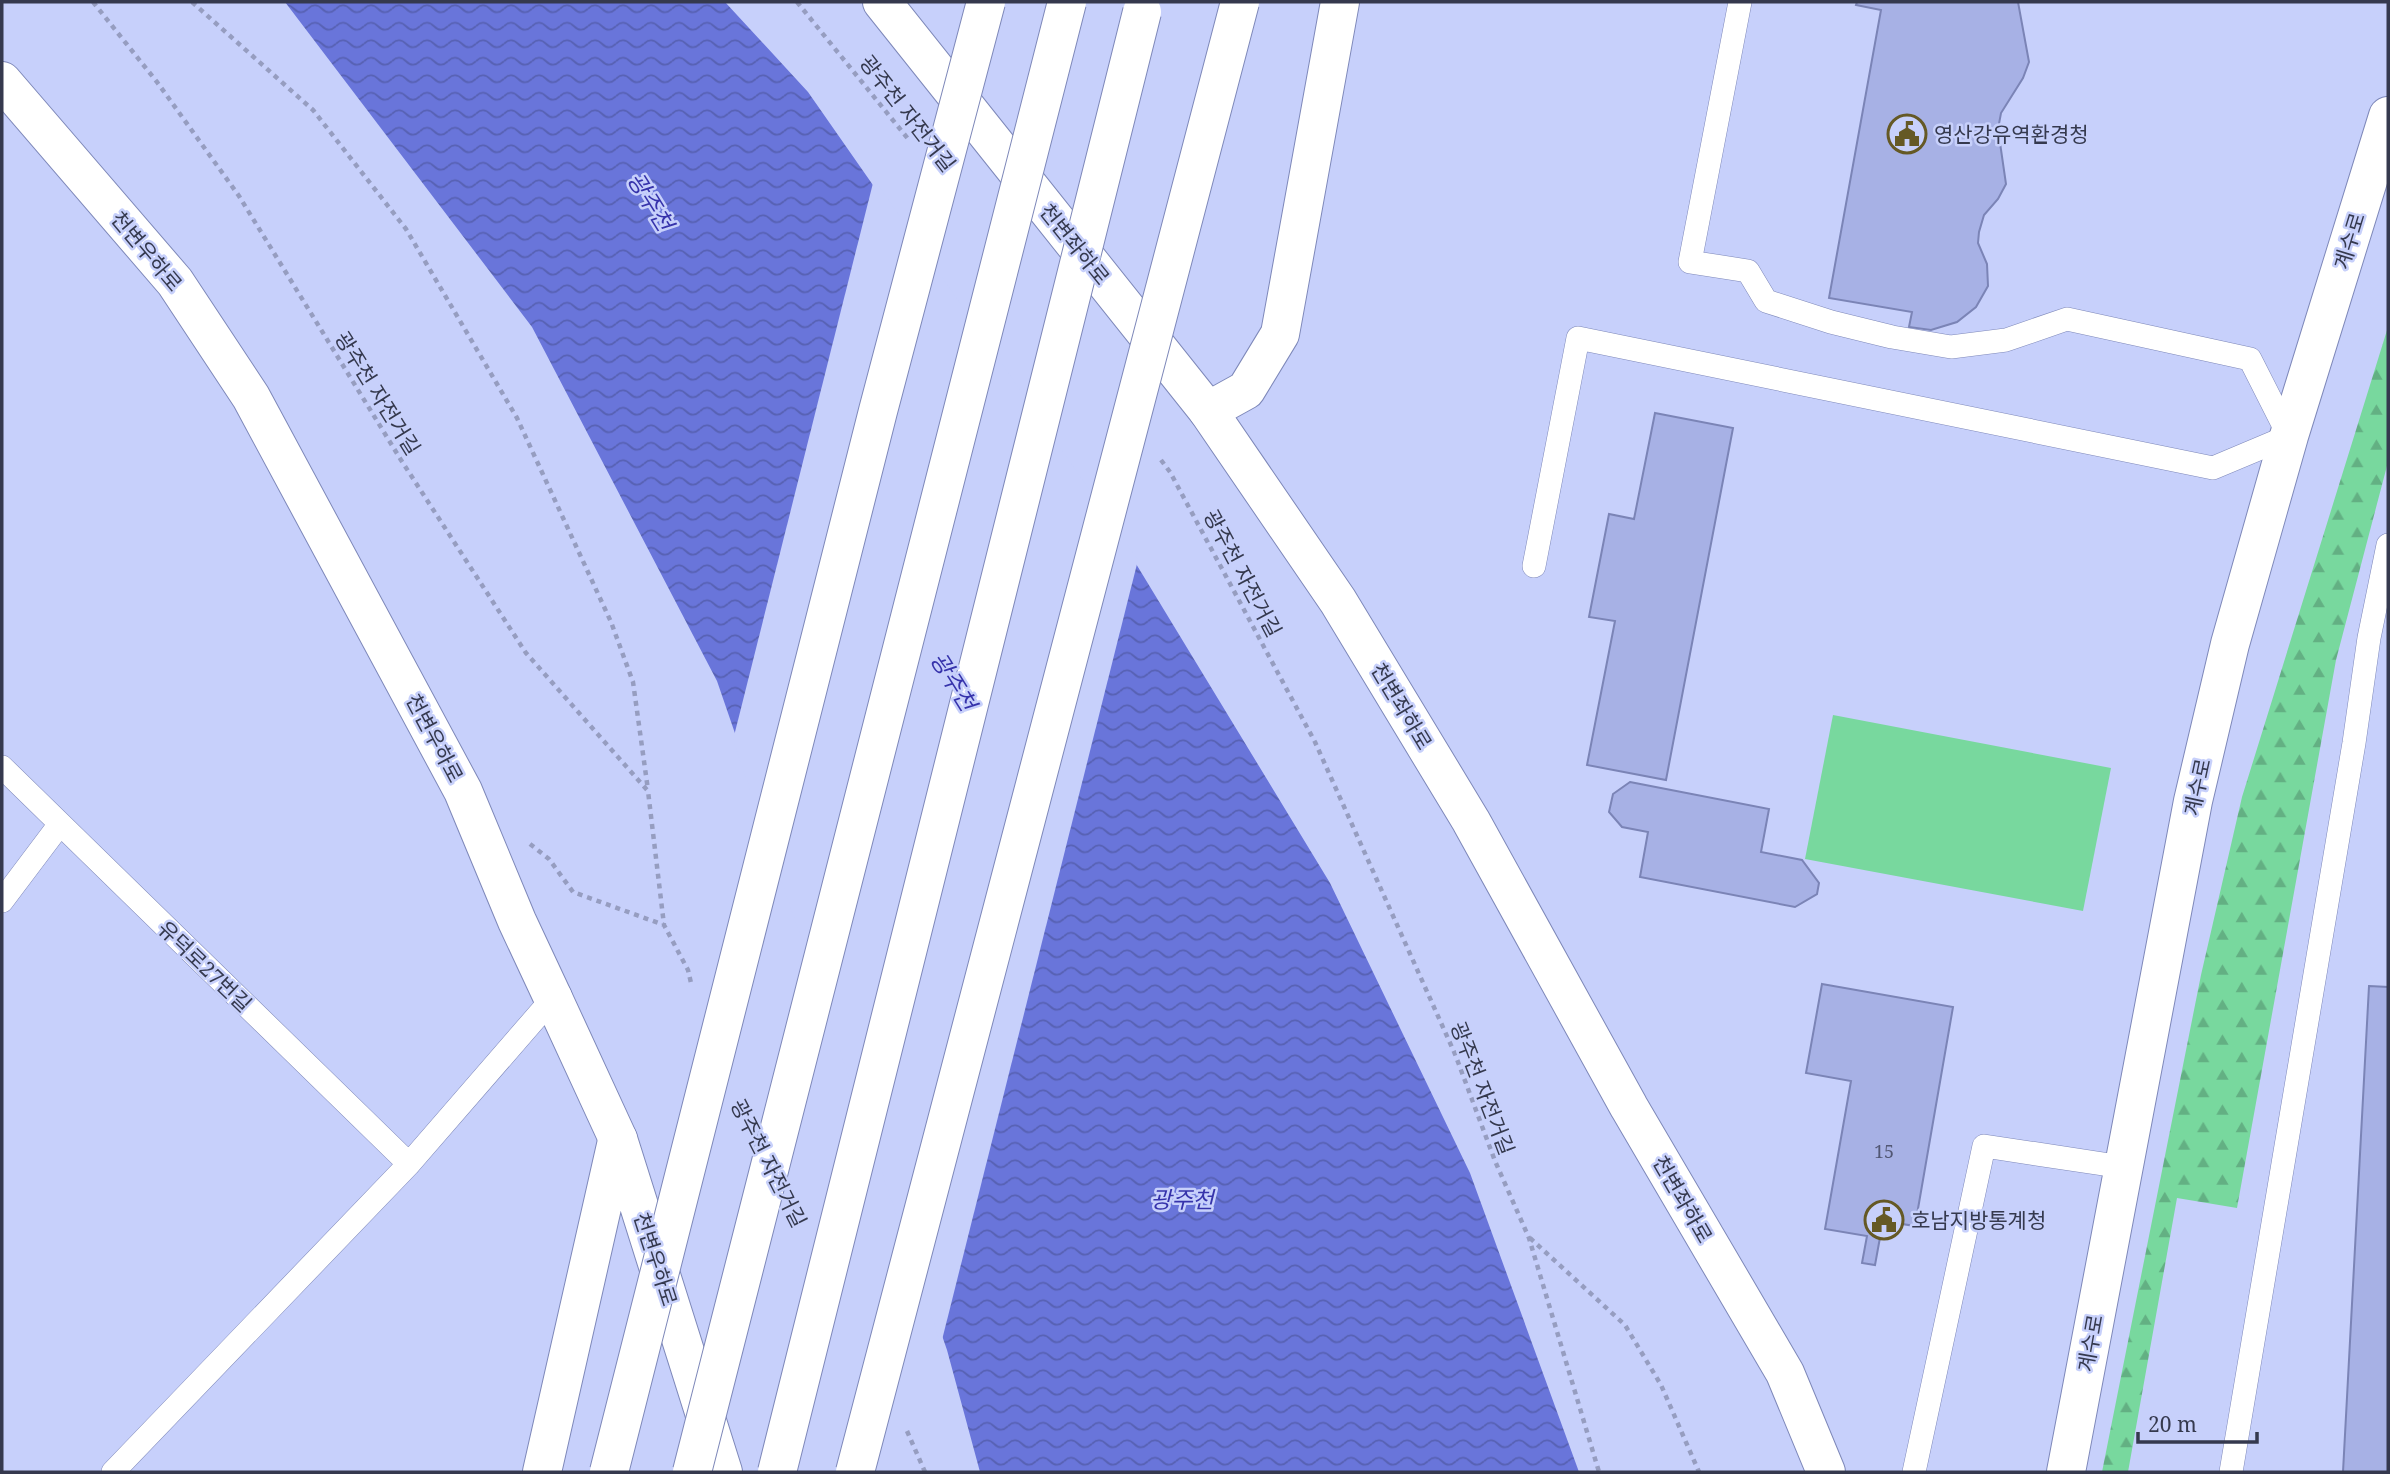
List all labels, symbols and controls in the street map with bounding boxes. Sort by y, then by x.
street label: 광주천 자전거길 [854,49,962,177]
public building icon: 영산강유역환경청 [1886,113,1928,155]
place label: 영산강유역환경청 [1934,120,2089,148]
water label: 광주천 [621,166,683,239]
street label: 천변좌하로 [1034,198,1116,290]
street label: 천변우하로 [105,205,189,297]
street label: 계수로 [2327,209,2371,273]
street label: 광주천 자전거길 [329,326,427,460]
street label: 광주천 자전거길 [1198,504,1288,642]
water label: 광주천 [924,646,986,719]
street label: 천변좌하로 [1365,657,1439,755]
street label: 천변우하로 [400,689,470,787]
street label: 계수로 [2177,756,2217,818]
street label: 유덕로27번길 [152,914,258,1018]
street label: 광주천 자전거길 [1445,1017,1521,1159]
street label: 광주천 자전거길 [725,1094,813,1232]
house number: 15 [1874,1139,1894,1163]
street label: 천변좌하로 [1647,1150,1719,1248]
water label: 광주천 [1150,1183,1217,1215]
public building icon: 호남지방통계청 [1863,1199,1905,1241]
place label: 호남지방통계청 [1911,1206,2046,1234]
street label: 천변우하로 [628,1209,684,1309]
street label: 계수로 [2071,1312,2109,1374]
scale bar [2138,1400,2257,1444]
text: 20 m [2148,1410,2197,1438]

